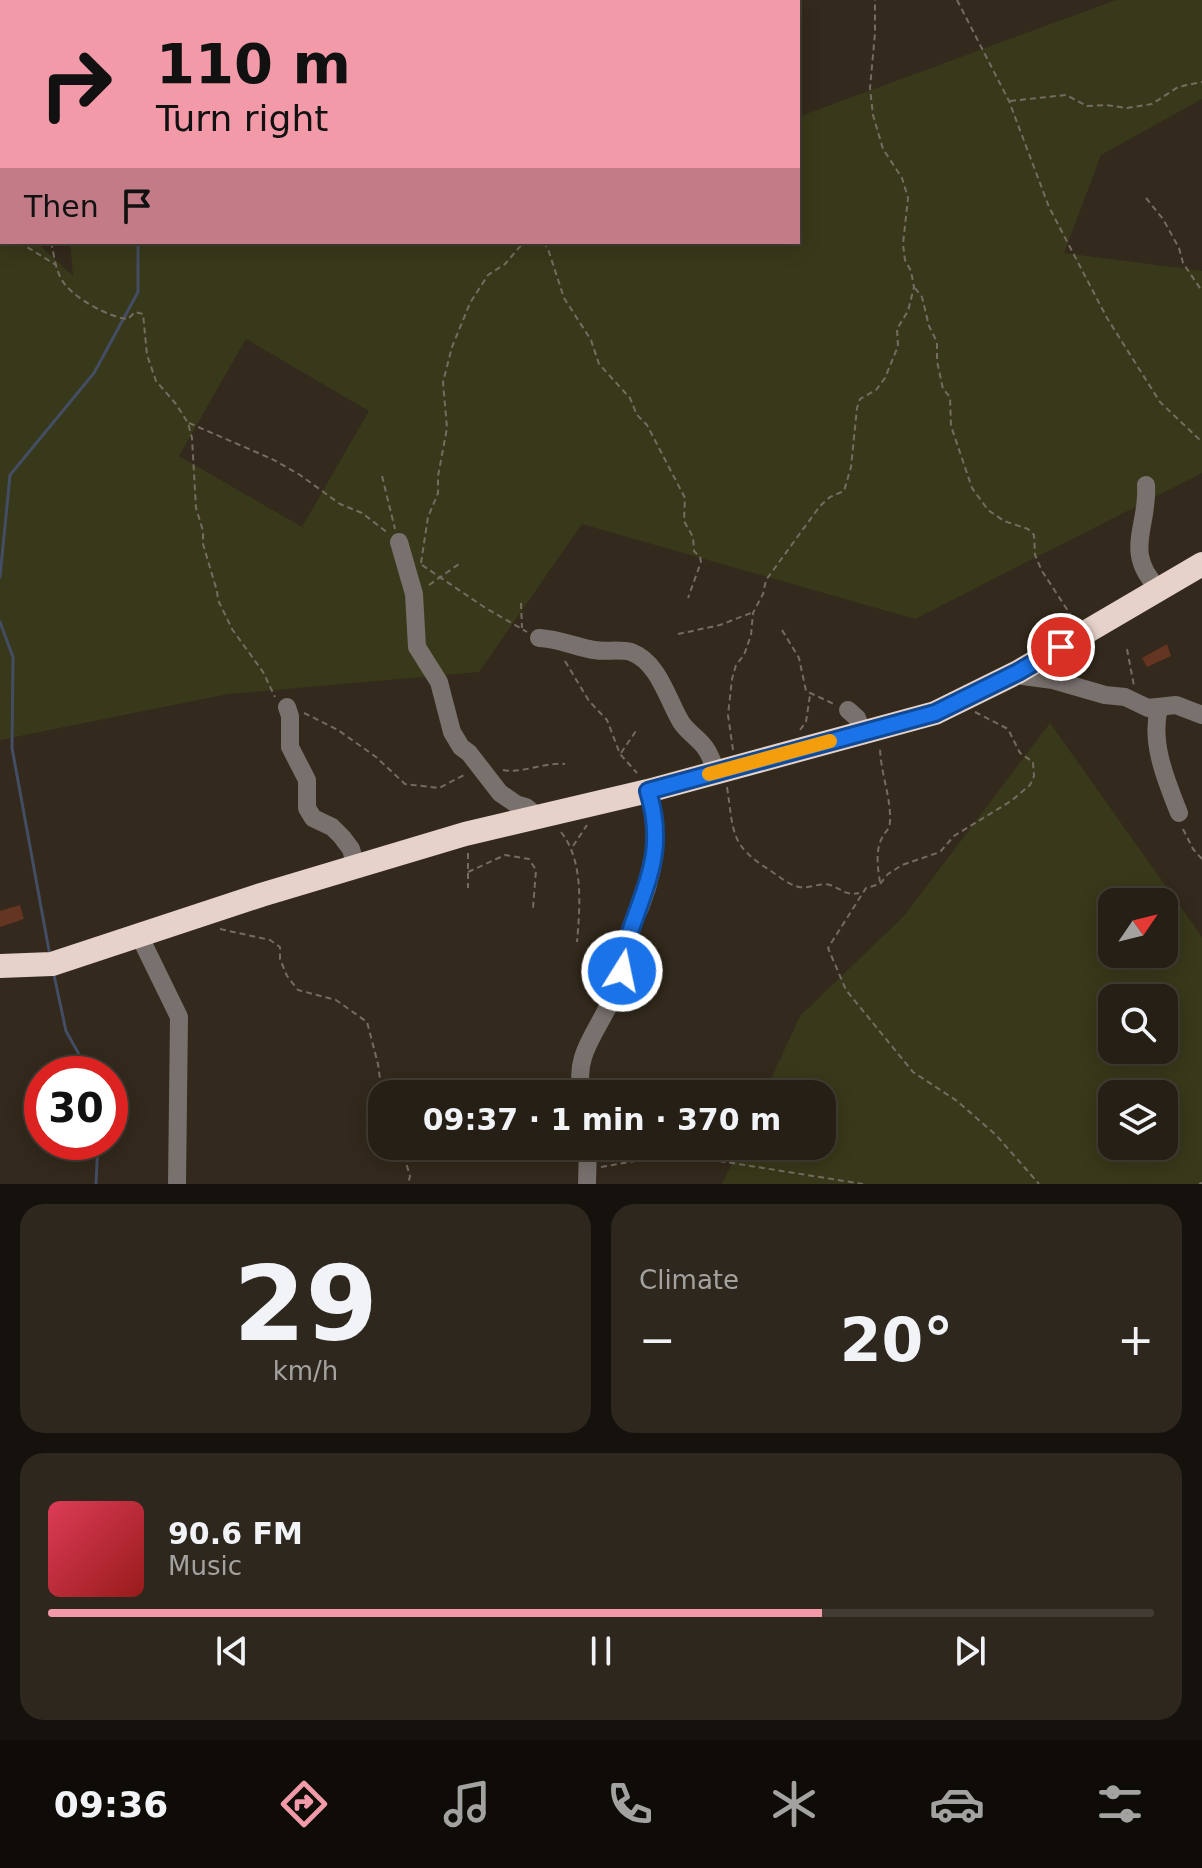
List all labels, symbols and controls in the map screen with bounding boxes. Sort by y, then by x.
text: 110 m [156,31,351,96]
icon: right [24,32,128,136]
text: Turn right [156,98,328,139]
icon: arrive [115,184,159,228]
text: Then [24,189,99,224]
pin [1027,613,1095,681]
icon: arrive [1039,625,1083,669]
north arrow [1098,888,1178,968]
map controls [1098,888,1178,1160]
position arrow [580,929,664,1013]
button: search [1098,984,1178,1064]
speed limit sign: 30 [24,1056,128,1160]
button: layers [1098,1080,1178,1160]
text: 09:37 · 1 min · 370 m [423,1102,781,1137]
text: 29 [233,1243,378,1365]
text: Climate [639,1265,739,1295]
text: 20° [840,1305,953,1375]
text: − [639,1314,676,1365]
text: + [1117,1314,1154,1365]
text: km/h [273,1356,338,1386]
text: 90.6 FM [168,1516,303,1551]
text: Music [168,1551,242,1581]
icon: previous [210,1629,254,1673]
icon: pause [579,1629,623,1673]
icon: next [948,1629,992,1673]
icon: directions [276,1776,332,1832]
icon: music [439,1776,495,1832]
icon: phone [602,1776,658,1832]
icon: climate [766,1776,822,1832]
icon: car [929,1776,985,1832]
icon: filters [1092,1776,1148,1832]
text: 09:36 [54,1784,168,1825]

